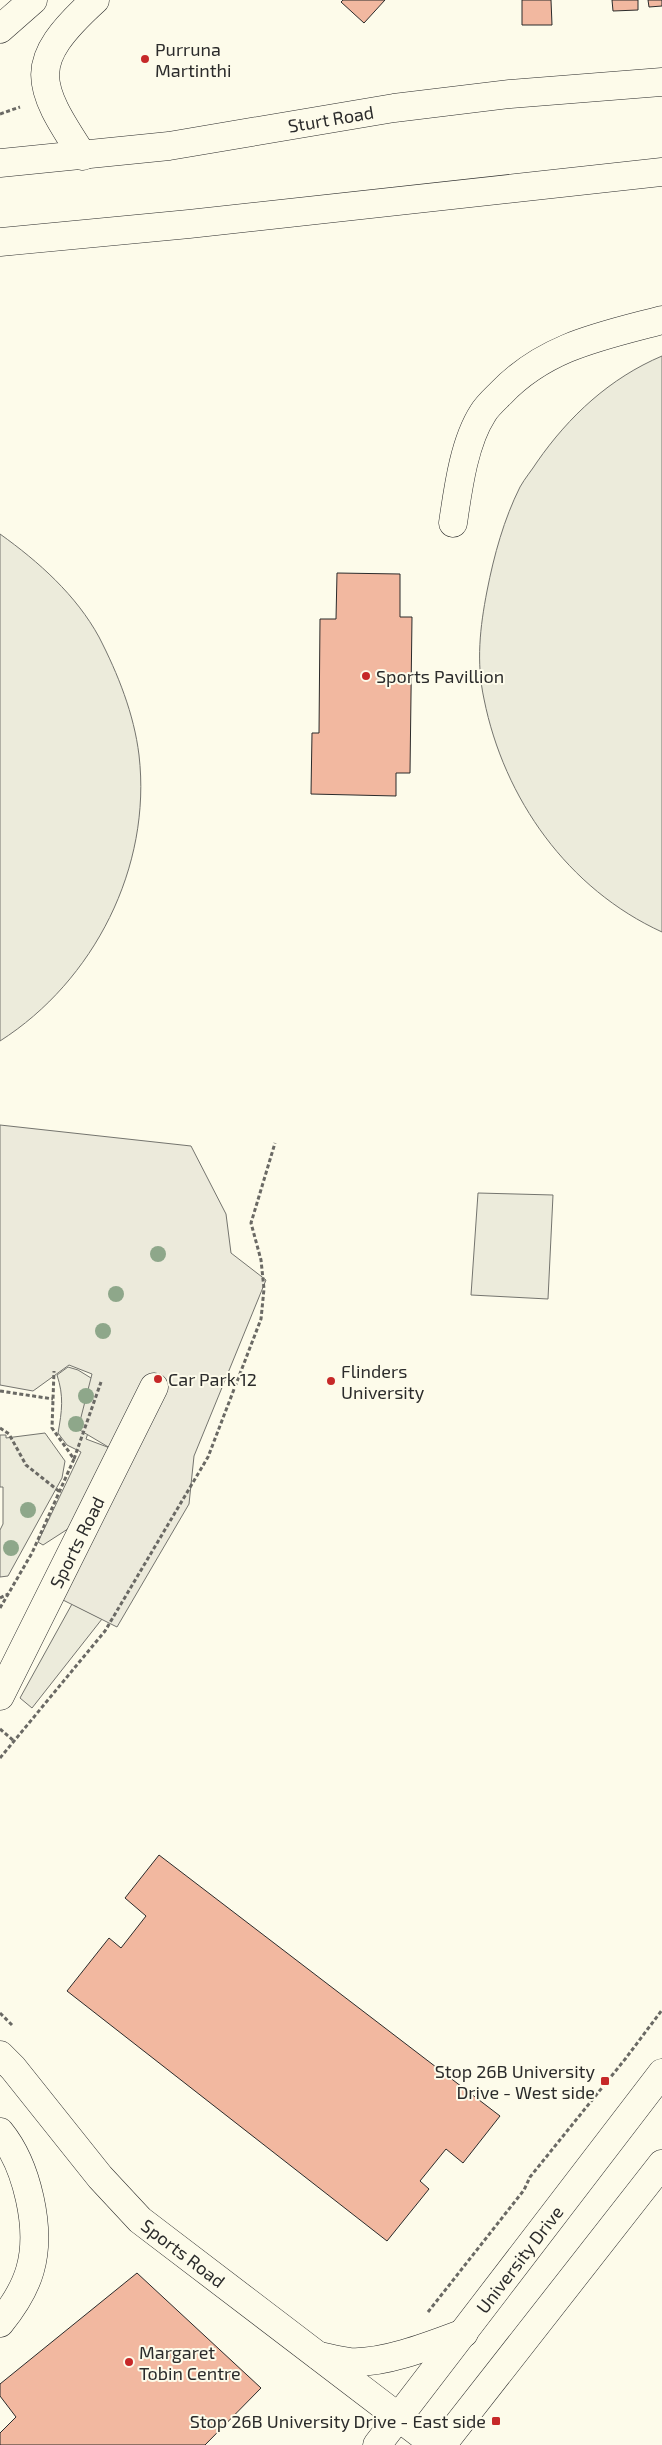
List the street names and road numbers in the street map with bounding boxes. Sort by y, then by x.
street label: Sturt Road [286,101,375,137]
street label: Sports Road [45,1493,109,1592]
street label: University Drive [471,2201,567,2317]
street label: Sports Road [137,2214,230,2292]

